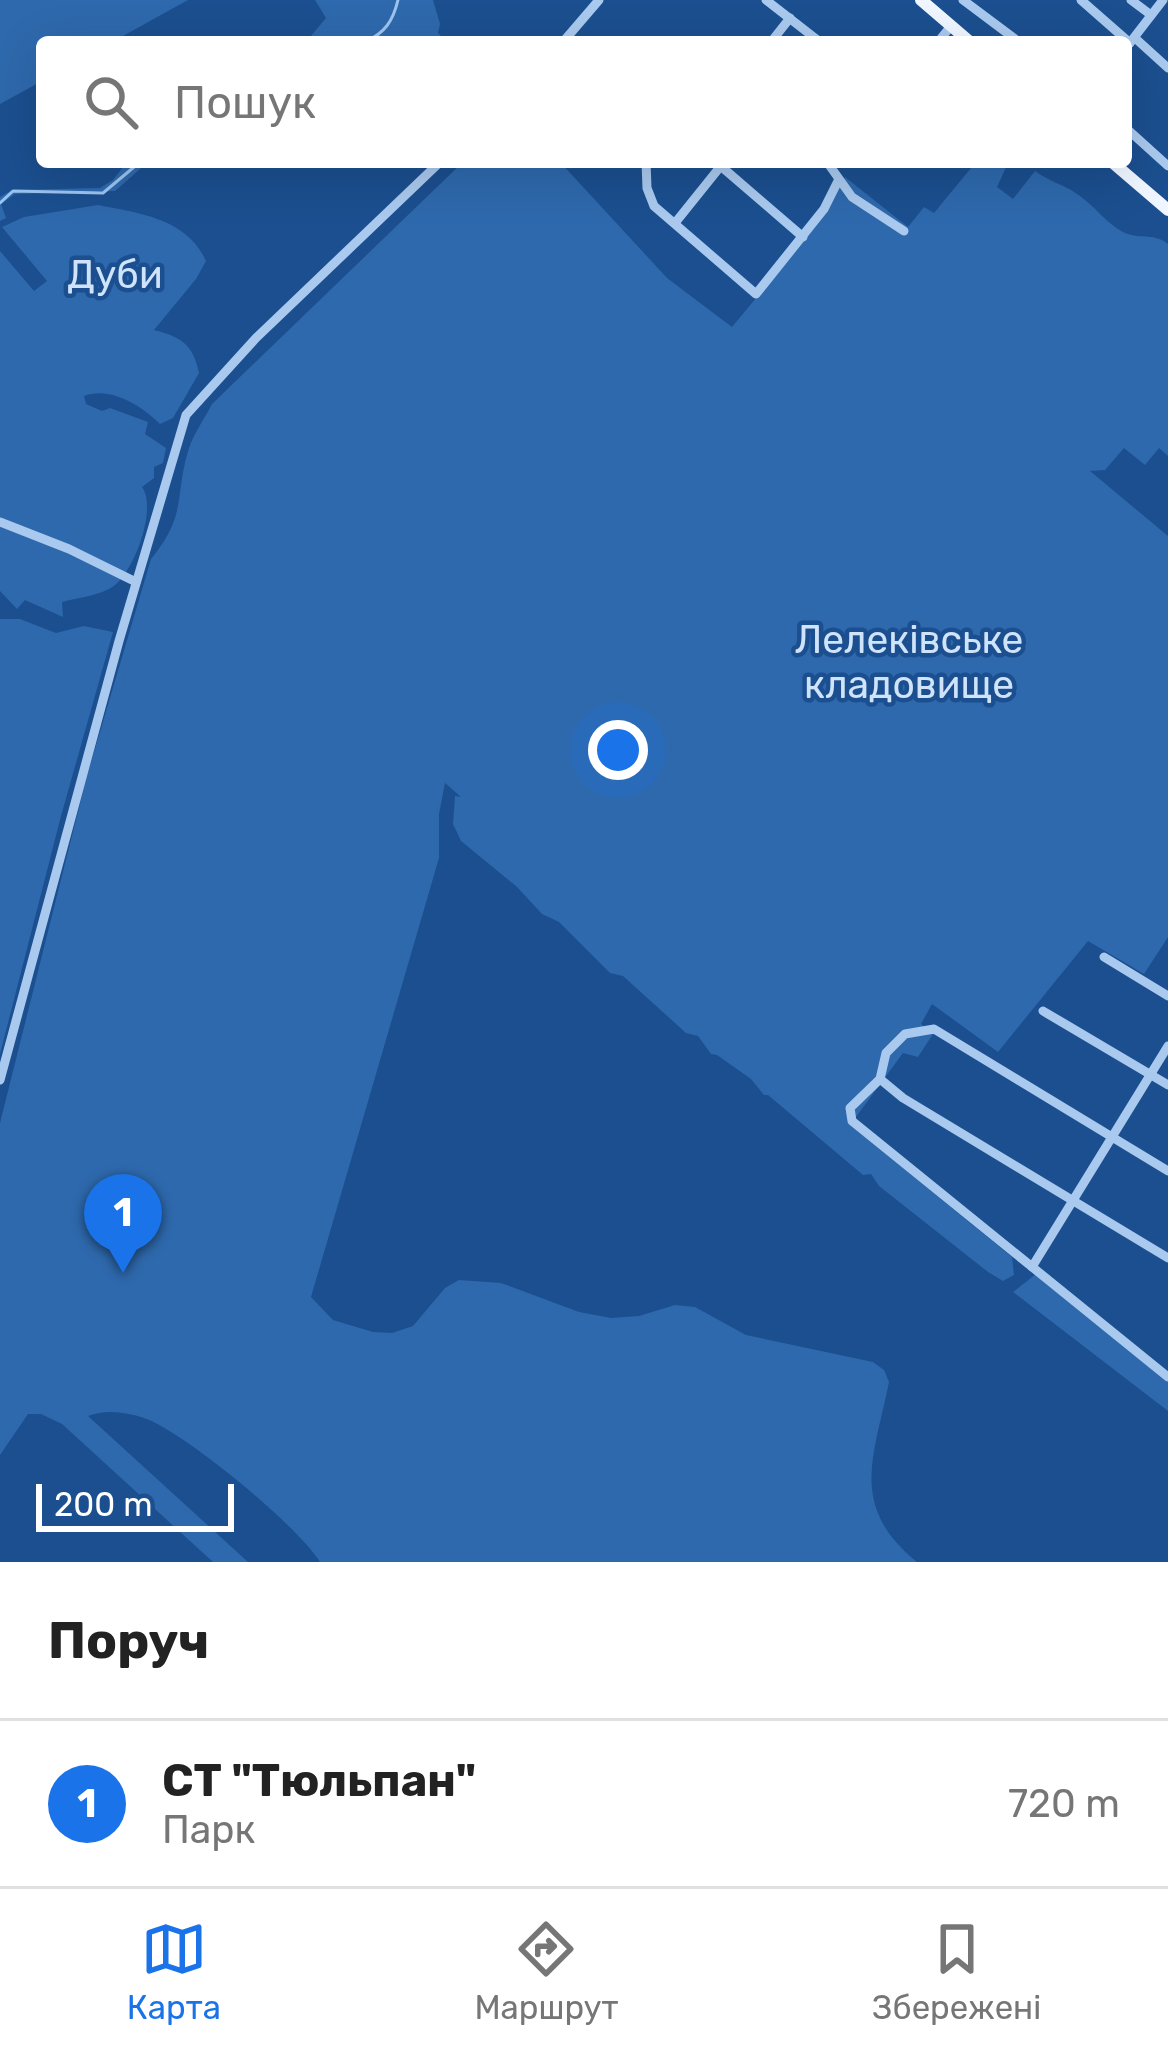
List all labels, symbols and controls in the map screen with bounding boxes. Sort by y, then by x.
search box [36,36,1132,168]
icon: search [78,69,144,135]
text: Пошук [174,76,316,129]
park label: Дуби [67,252,163,298]
park label: Лелеківське кладовище [795,617,1023,708]
your location [588,720,648,780]
pin: 1 [84,1174,162,1273]
scale bar [36,1478,234,1531]
text: 200 m [54,1485,153,1524]
text: Поруч [48,1610,209,1671]
text: СТ "Тюльпан" [162,1754,476,1807]
text: 1 [77,1781,97,1827]
text: 720 m [1008,1781,1120,1827]
text: Парк [162,1807,256,1853]
tab: Карта [127,1916,221,2027]
tab: Маршрут [474,1916,618,2027]
tab: Збережені [872,1916,1041,2027]

